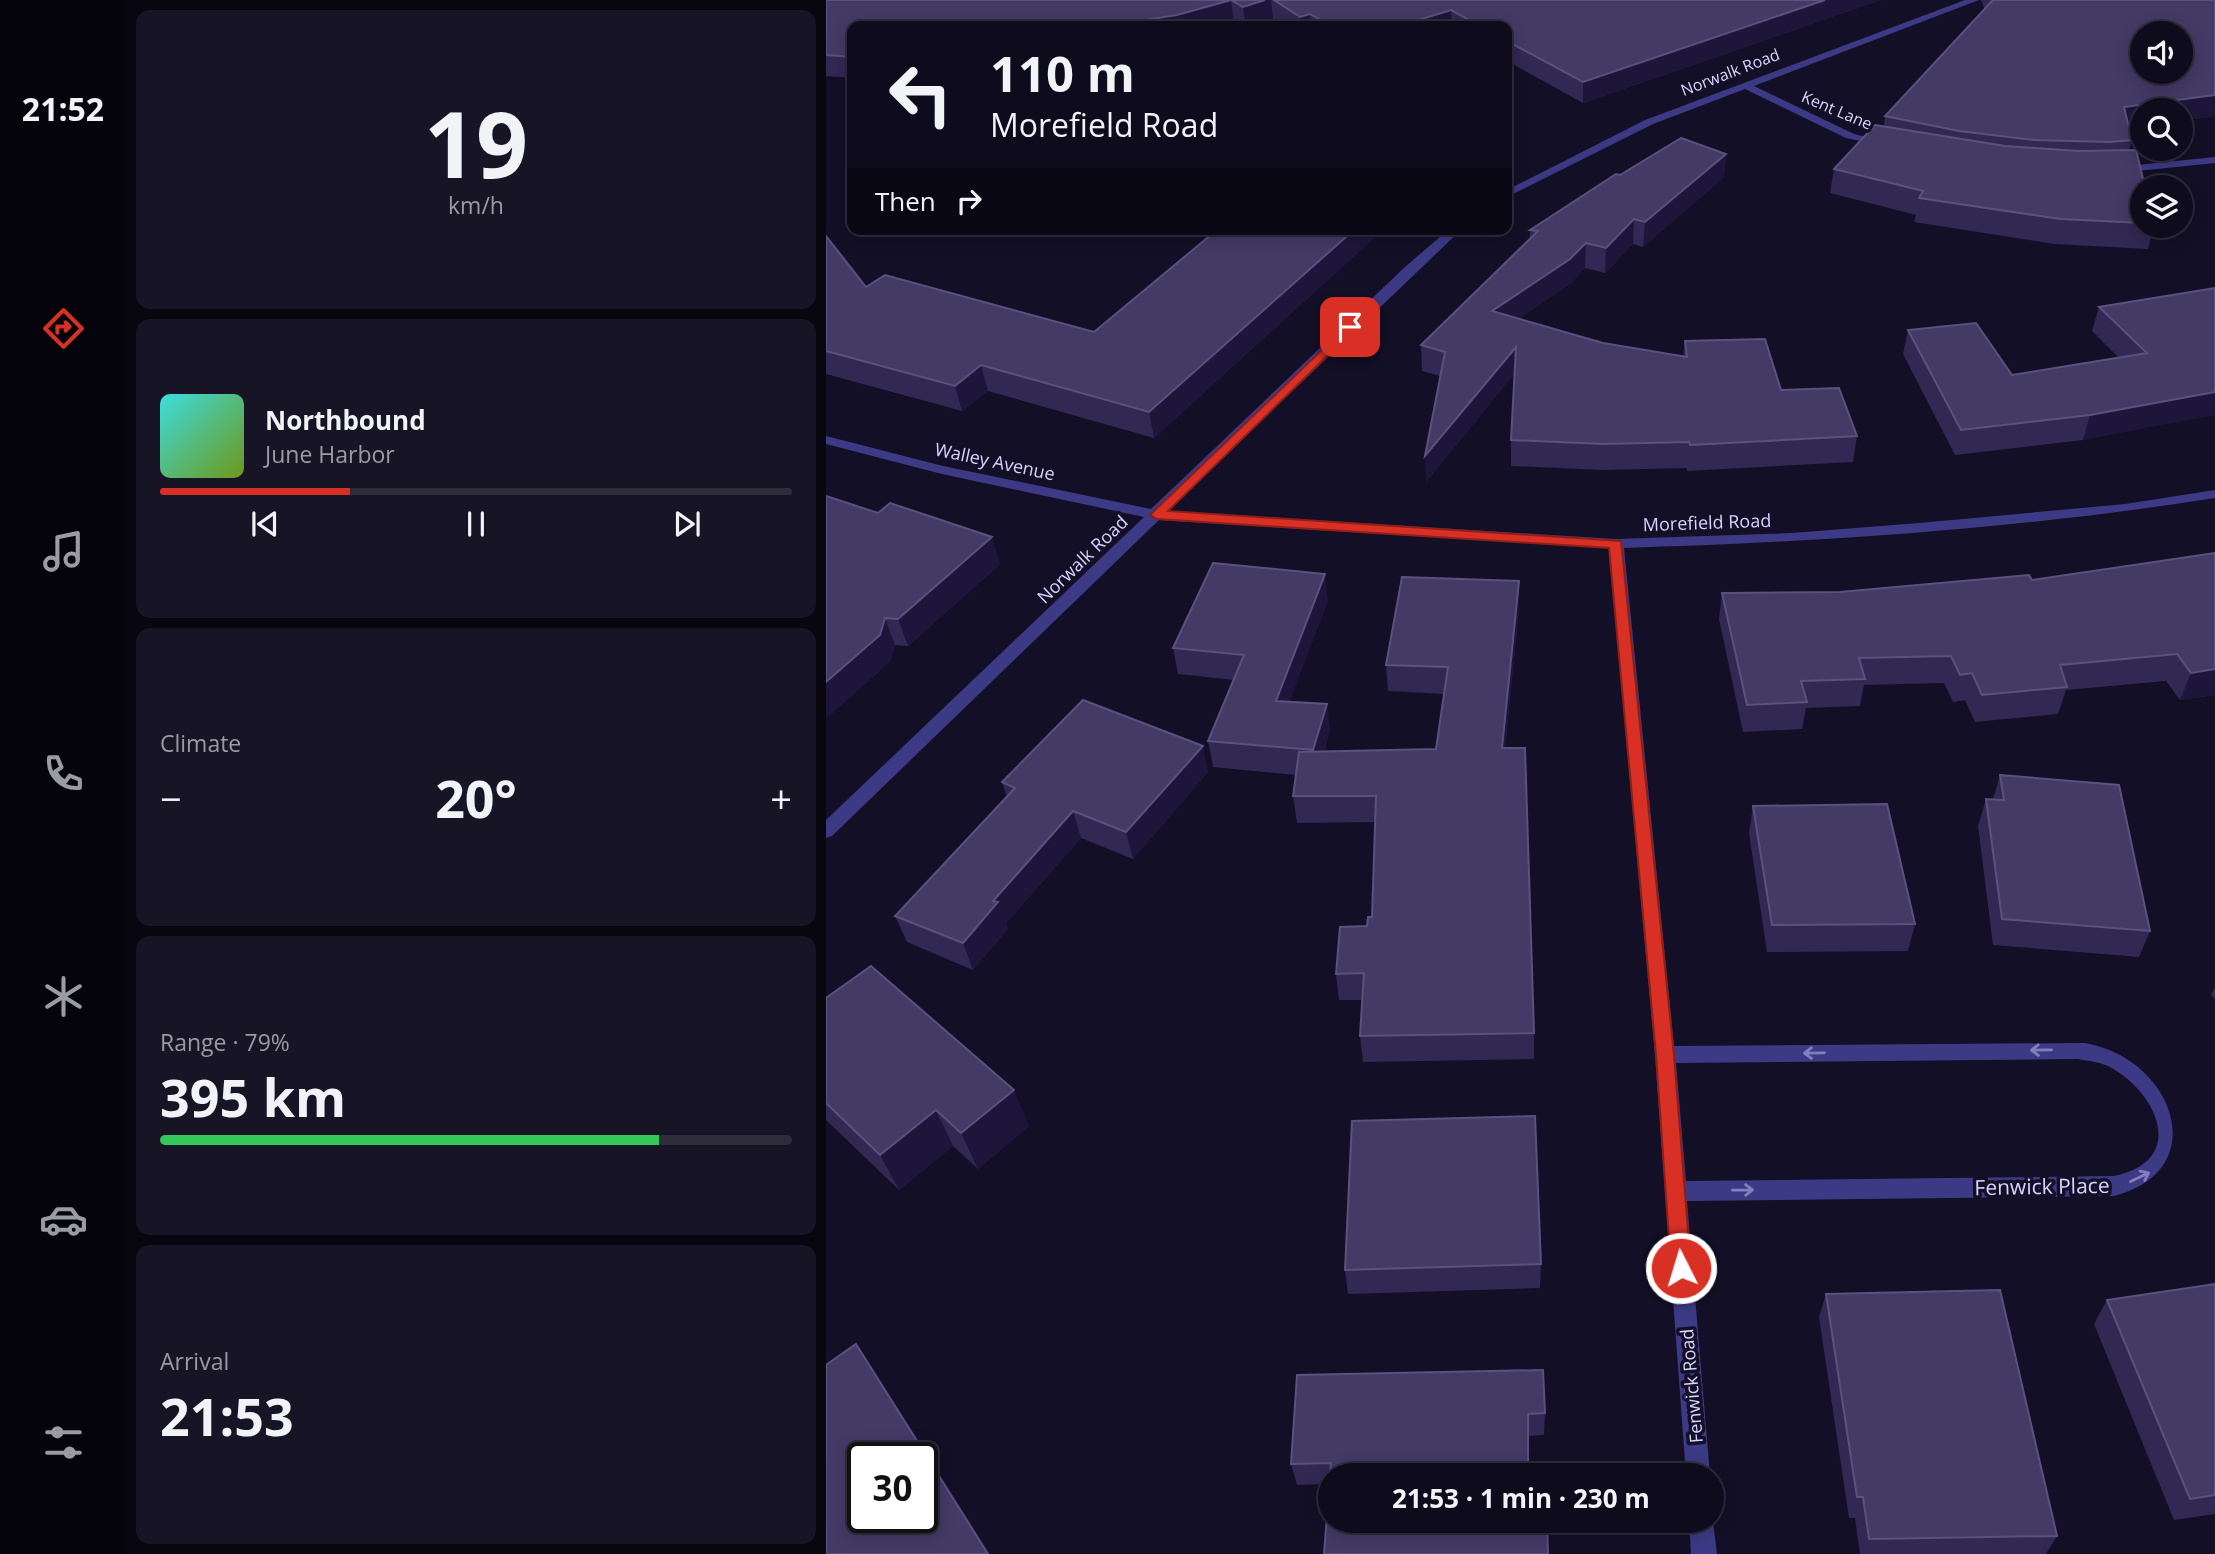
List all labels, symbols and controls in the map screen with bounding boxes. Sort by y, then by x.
map controls [2130,21,2193,238]
button: sound [2130,21,2193,84]
text: 110 m [990,40,1135,106]
street label: Norwalk Road [1677,43,1783,101]
icon: left [875,49,966,140]
text: 19 [424,81,528,205]
street label: Kent Lane [1798,85,1876,135]
text: 21:52 [22,87,104,130]
button: search [2130,98,2193,161]
text: Morefield Road [990,103,1218,146]
button: layers [2130,175,2193,238]
icon: right [950,182,988,220]
text: Then [875,183,936,219]
text: km/h [448,189,504,221]
pin [1320,297,1380,357]
icon: directions [39,304,88,353]
icon: arrive [1331,308,1369,346]
text: Northbound [265,402,426,438]
street label: Walley Avenue [933,437,1057,485]
text: June Harbor [265,438,395,470]
icon: previous [246,505,284,543]
icon: pause [457,505,495,543]
icon: next [668,505,706,543]
street label: Morefield Road [1642,508,1772,536]
street label: Norwalk Road [1031,510,1133,608]
icon: music [39,527,88,576]
text: Climate [160,727,241,759]
icon: phone [39,749,88,798]
text: 20° [435,762,517,833]
text: − [160,772,182,824]
text: + [770,772,792,824]
icon: climate [39,972,88,1021]
text: Range · 79% [160,1026,290,1058]
one-way arrow [2030,1043,2053,1057]
one-way arrow [1803,1047,1826,1060]
text: 395 km [160,1061,346,1132]
one-way arrow [2129,1170,2150,1183]
street label: Fenwick Place [1974,1171,2110,1201]
one-way arrow [1731,1183,1754,1197]
icon: car [39,1195,88,1244]
position arrow [1644,1231,1718,1305]
street label: Fenwick Road [1674,1328,1708,1444]
text: Arrival [160,1345,229,1377]
text: 21:53 [160,1380,294,1451]
icon: filters [39,1418,88,1467]
speed limit sign: 30 [847,1442,938,1533]
text: 21:53 · 1 min · 230 m [1392,1480,1650,1516]

